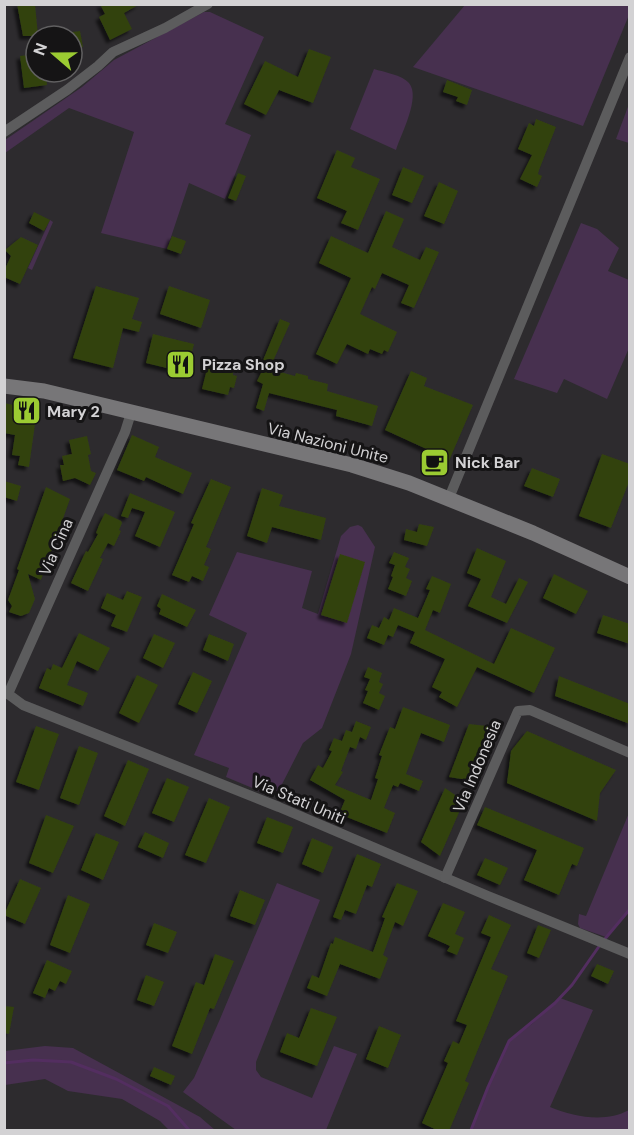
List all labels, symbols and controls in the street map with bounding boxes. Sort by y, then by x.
north arrow [24,24,84,84]
text: N [29,40,52,58]
restaurant icon: Pizza Shop [165,348,197,380]
place label: Pizza Shop [202,354,285,375]
restaurant icon: Mary 2 [10,395,42,427]
place label: Mary 2 [47,401,100,422]
street label: Via Nazioni Unite [265,418,391,468]
cafe icon: Nick Bar [418,446,450,478]
place label: Nick Bar [455,452,520,473]
street label: Via Cina [34,515,78,579]
street label: Via Indonesia [448,716,506,816]
street label: Via Stati Uniti [249,771,349,829]

